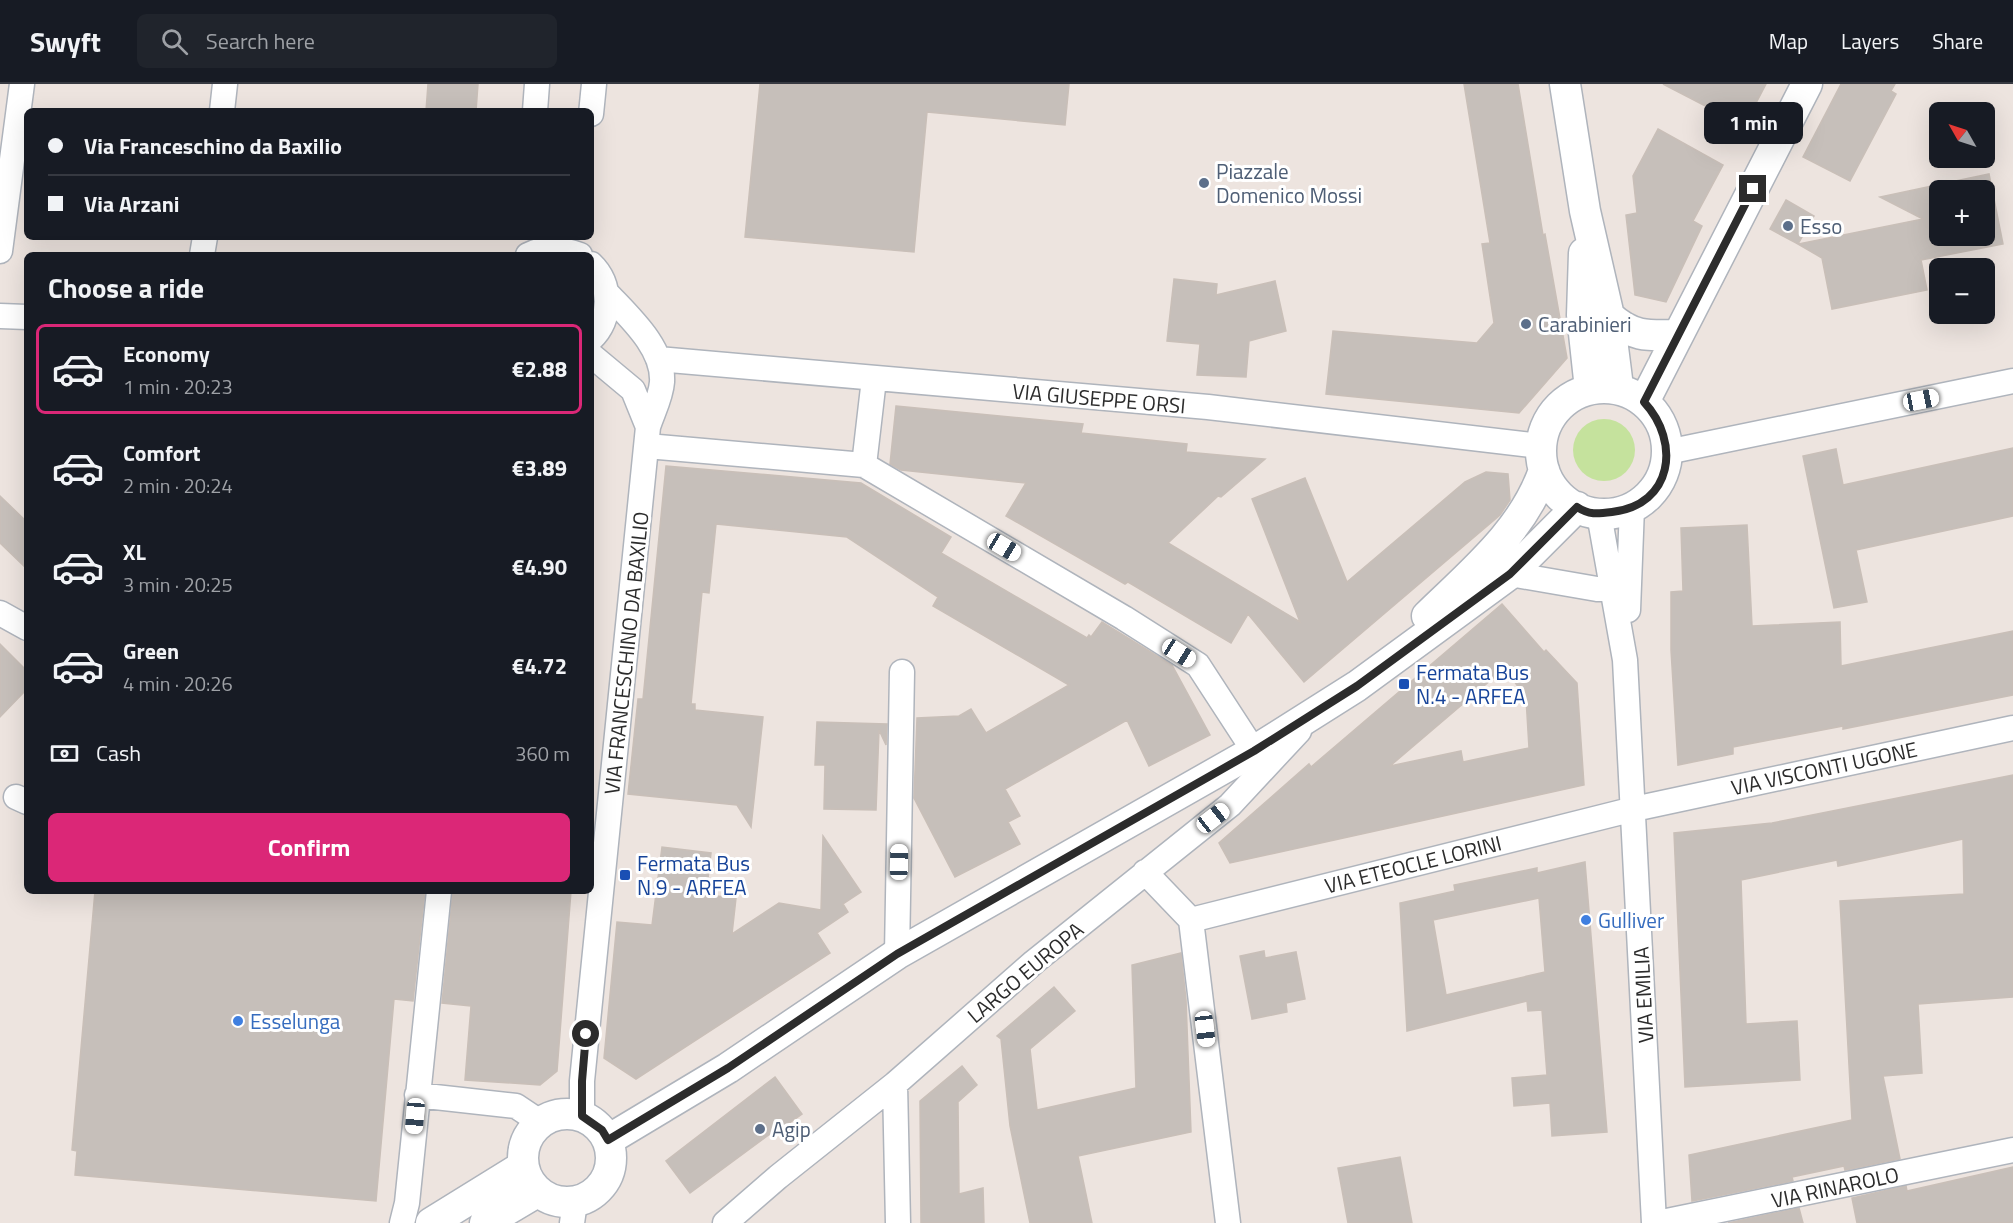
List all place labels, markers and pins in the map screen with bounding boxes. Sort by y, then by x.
place label: Piazzale Domenico Mossi [1216,155,1362,211]
marker: Piazzale Domenico Mossi [1197,176,1211,190]
place label: Esso [1800,210,1842,242]
marker: Esso [1781,219,1795,233]
place label: Carabinieri [1538,308,1632,340]
marker: Carabinieri [1519,317,1533,331]
place label: Fermata Bus N.4 - ARFEA [1416,656,1529,712]
marker: Fermata Bus N.4 - ARFEA [1397,677,1411,691]
place label: Fermata Bus N.9 - ARFEA [637,847,750,903]
marker: Fermata Bus N.9 - ARFEA [618,868,632,882]
place label: Gulliver [1598,904,1664,936]
marker: Gulliver [1579,913,1593,927]
place label: Esselunga [250,1005,341,1037]
marker: Esselunga [231,1014,245,1028]
place label: Agip [772,1113,811,1145]
marker: Agip [753,1122,767,1136]

